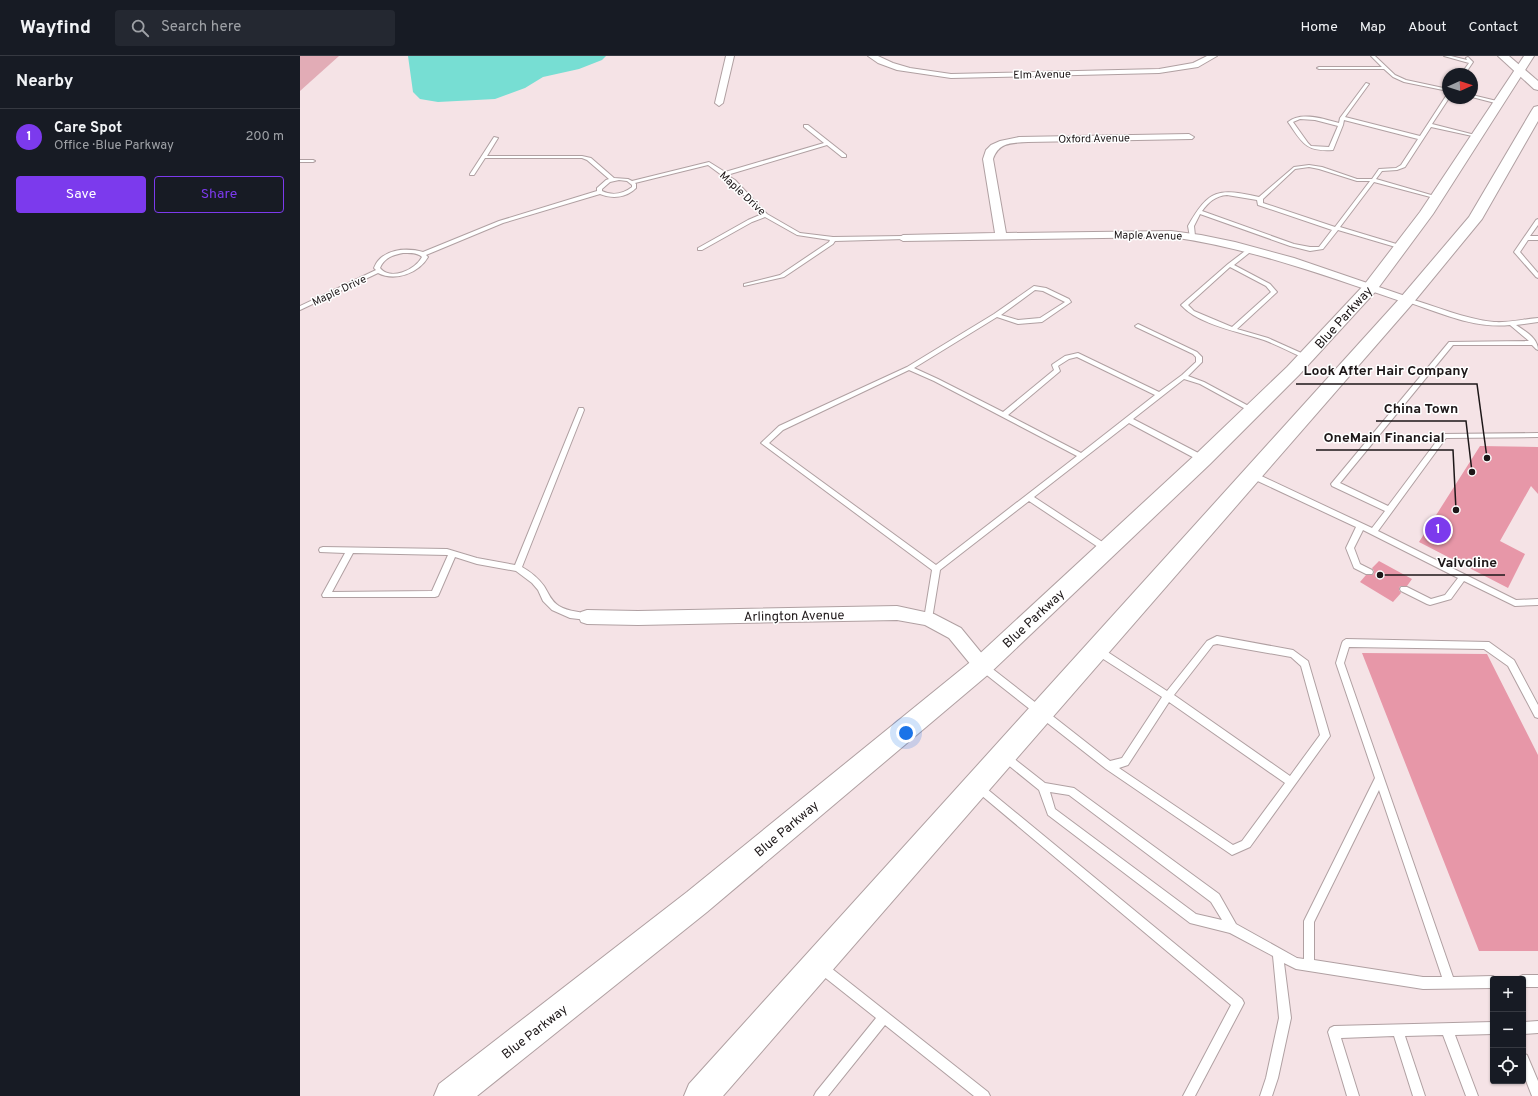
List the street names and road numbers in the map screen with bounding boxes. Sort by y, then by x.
street label: Elm Avenue [1013,67,1071,83]
street label: Oxford Avenue [1058,131,1130,147]
street label: Maple Drive [716,169,768,219]
street label: Maple Avenue [1114,228,1182,244]
street label: Maple Drive [310,272,369,310]
street label: Blue Parkway [1312,284,1377,353]
street label: Blue Parkway [1000,587,1069,652]
street label: Arlington Avenue [744,608,844,626]
street label: Blue Parkway [752,798,823,861]
street label: Blue Parkway [499,1002,571,1063]

